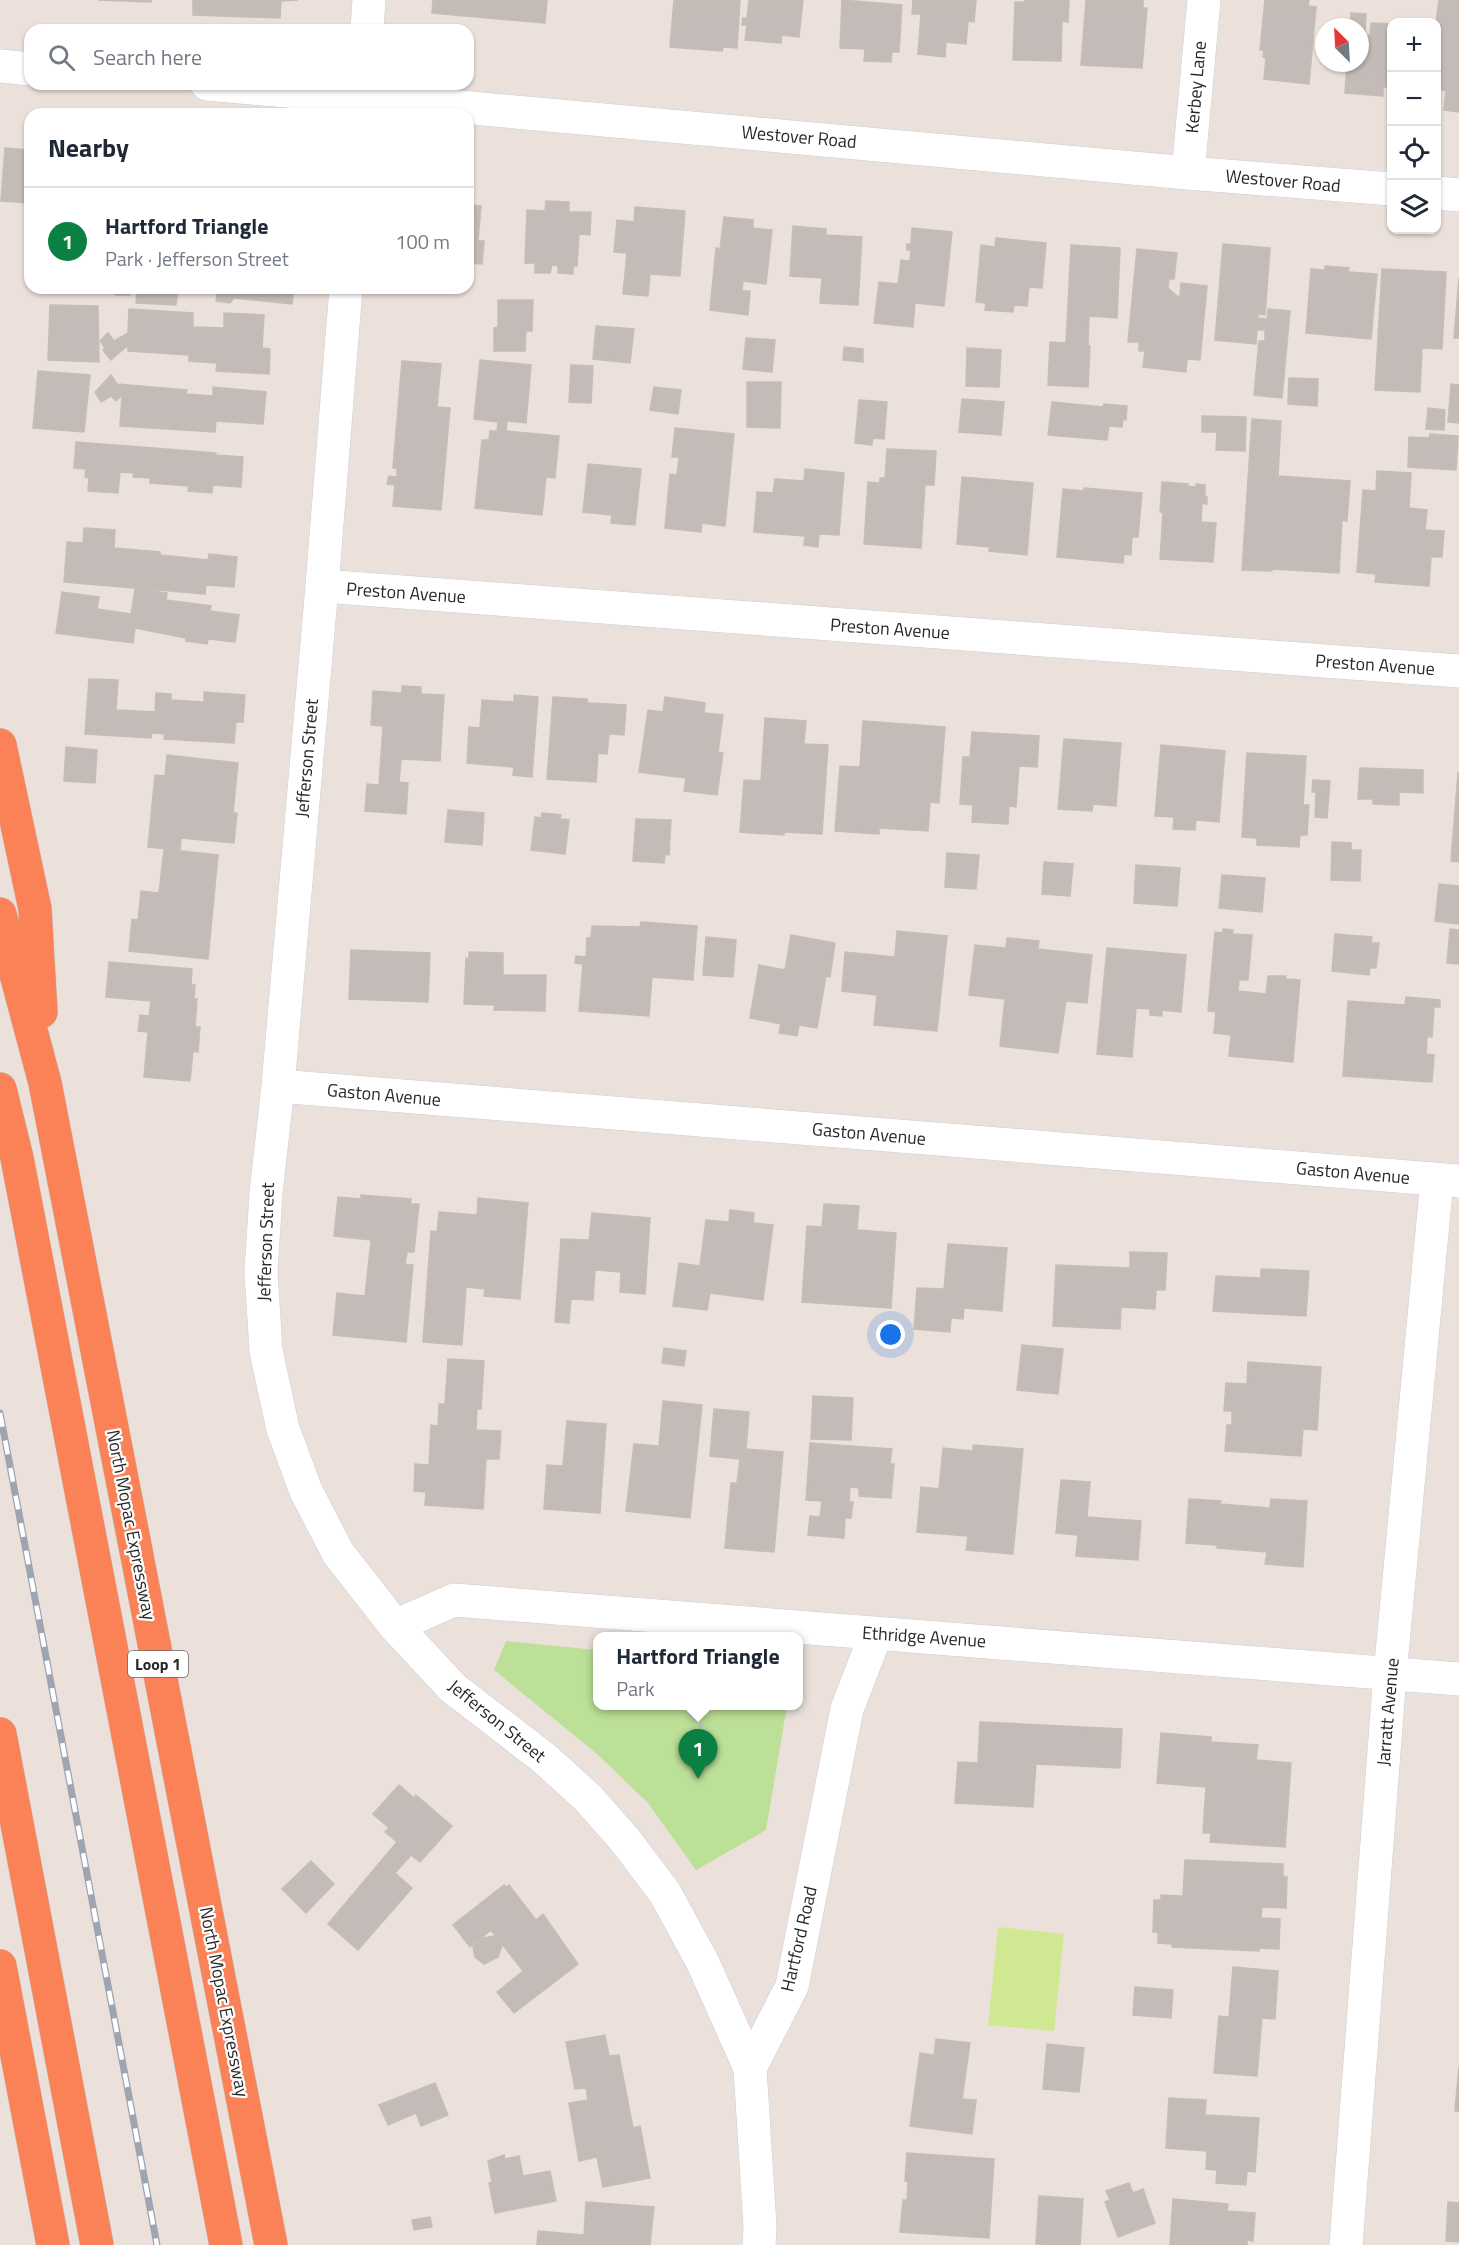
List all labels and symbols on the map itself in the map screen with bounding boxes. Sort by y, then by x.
north arrow [1315,18,1369,72]
street label: Kerbey Lane [1178,40,1213,134]
street label: Westover Road [740,118,858,155]
street label: Westover Road [1224,162,1342,199]
street label: Preston Avenue [345,575,467,610]
street label: Preston Avenue [829,611,951,646]
street label: Preston Avenue [1314,647,1436,682]
street label: Jefferson Street [288,697,325,819]
street label: Gaston Avenue [326,1076,442,1113]
street label: Gaston Avenue [811,1115,927,1152]
street label: Gaston Avenue [1295,1154,1411,1191]
street label: Jefferson Street [250,1181,281,1302]
your location [876,1320,905,1349]
street label: North Mopac Expressway [100,1427,163,1623]
street label: Ethridge Avenue [861,1619,987,1654]
road number: Loop 1 [128,1651,188,1677]
street label: Jarratt Avenue [1369,1657,1406,1767]
street label: Jefferson Street [443,1673,553,1769]
pin: 1 [678,1730,718,1779]
street label: Hartford Road [773,1883,824,1994]
street label: North Mopac Expressway [193,1904,256,2100]

